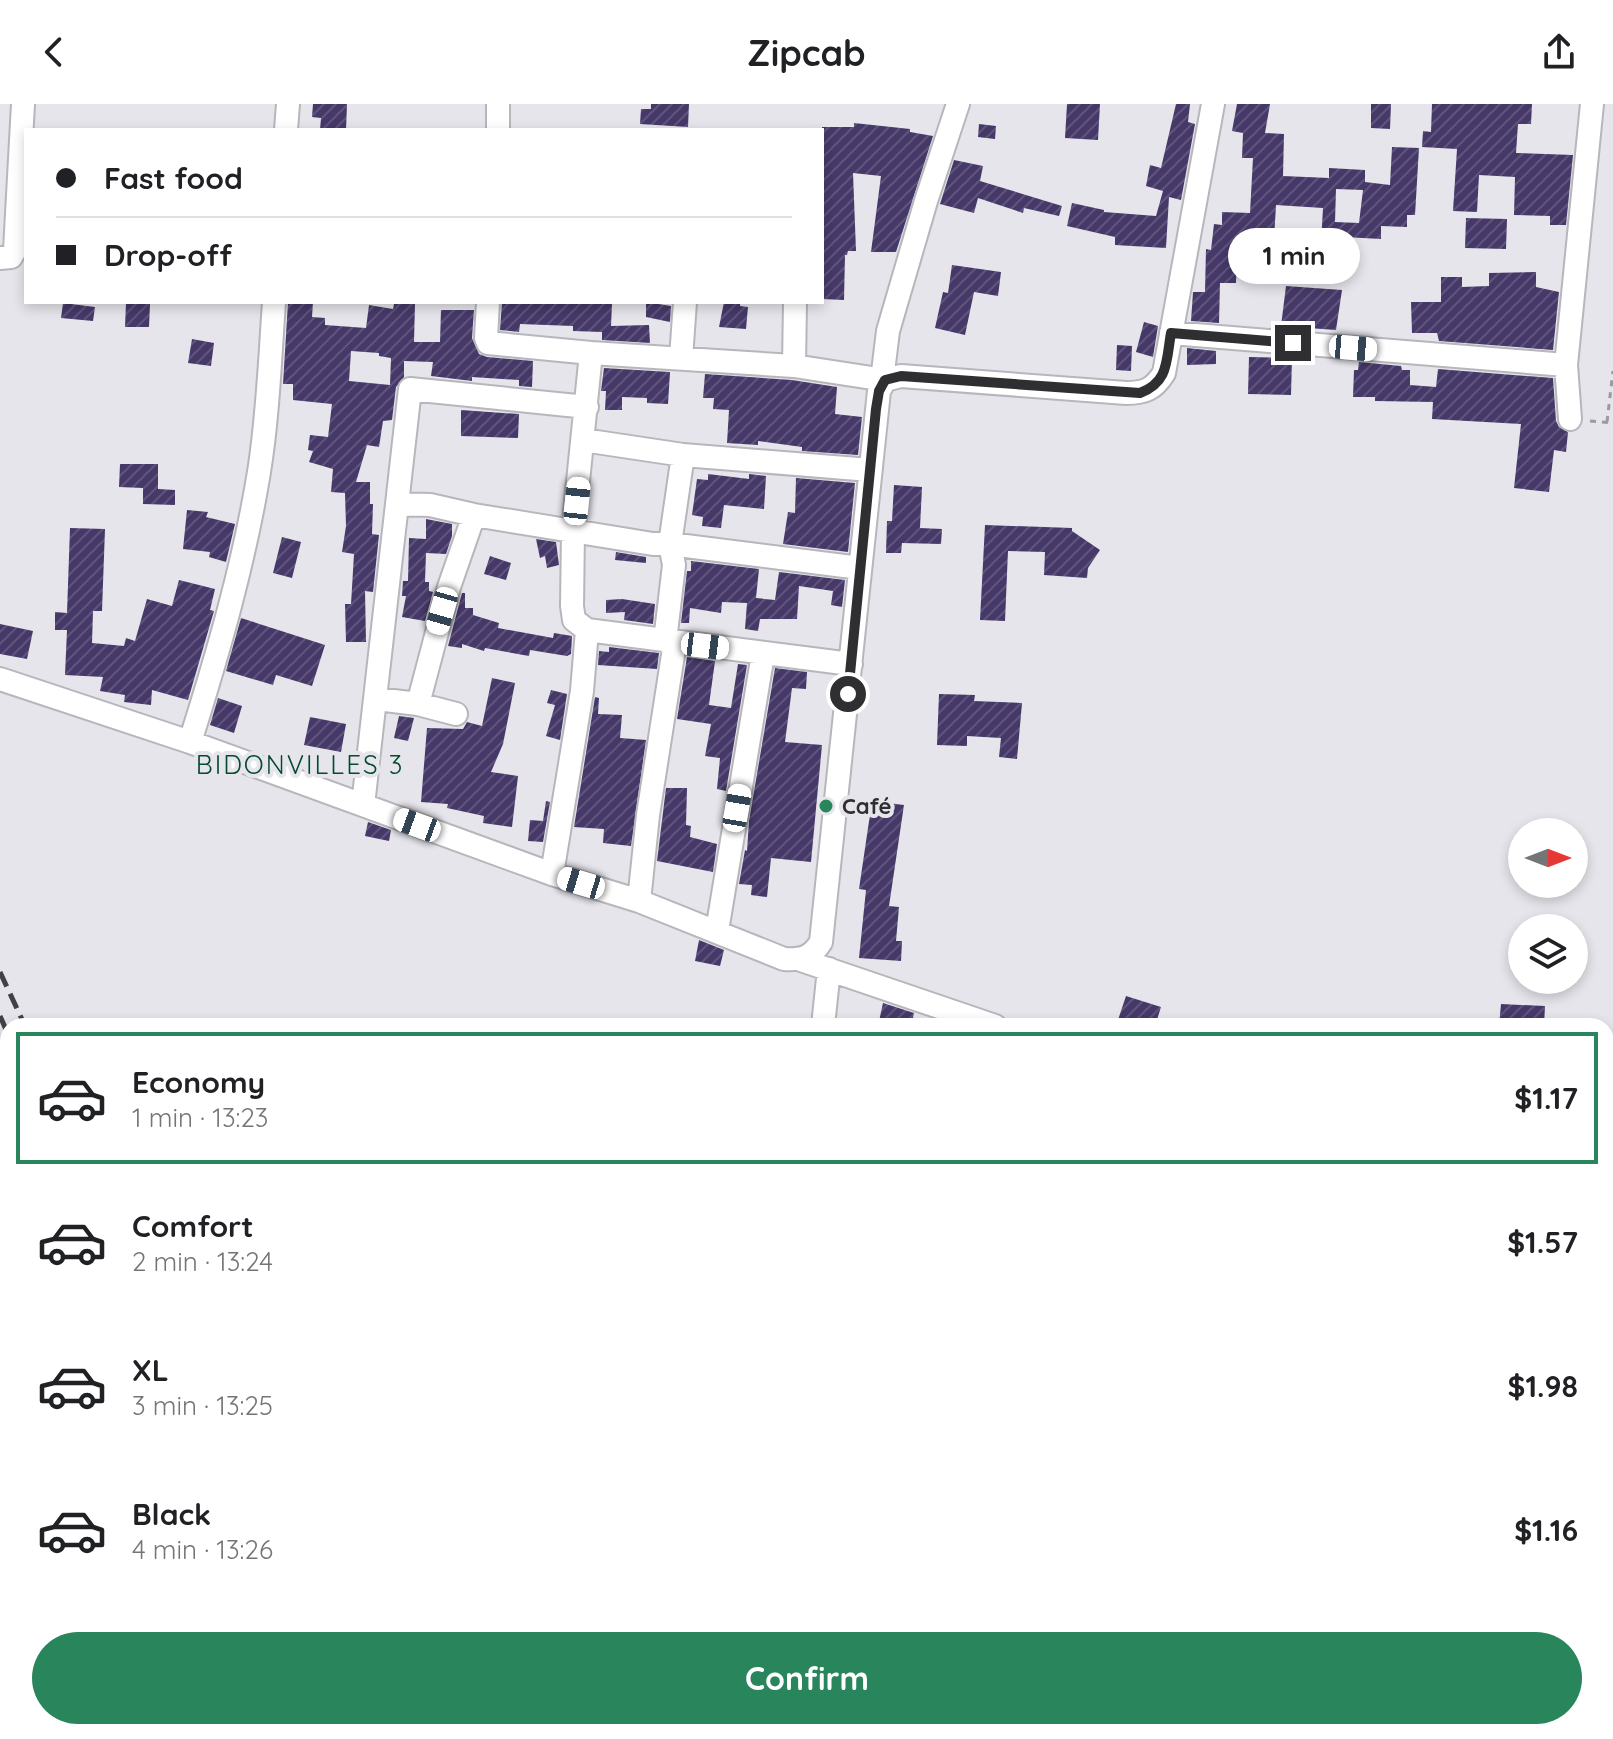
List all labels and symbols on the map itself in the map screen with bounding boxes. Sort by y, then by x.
callout: 1 min [1227,227,1359,283]
route end [1275,325,1311,361]
car [1328,334,1378,362]
car [563,476,591,526]
car [424,585,460,637]
car [680,631,730,661]
route start [830,676,866,712]
district label: BIDONVILLES 3 [196,748,404,781]
car [721,782,753,834]
place label: Café [842,792,892,820]
marker: Café [817,797,835,815]
car [390,806,444,844]
north arrow [1508,818,1588,898]
car [555,865,607,901]

